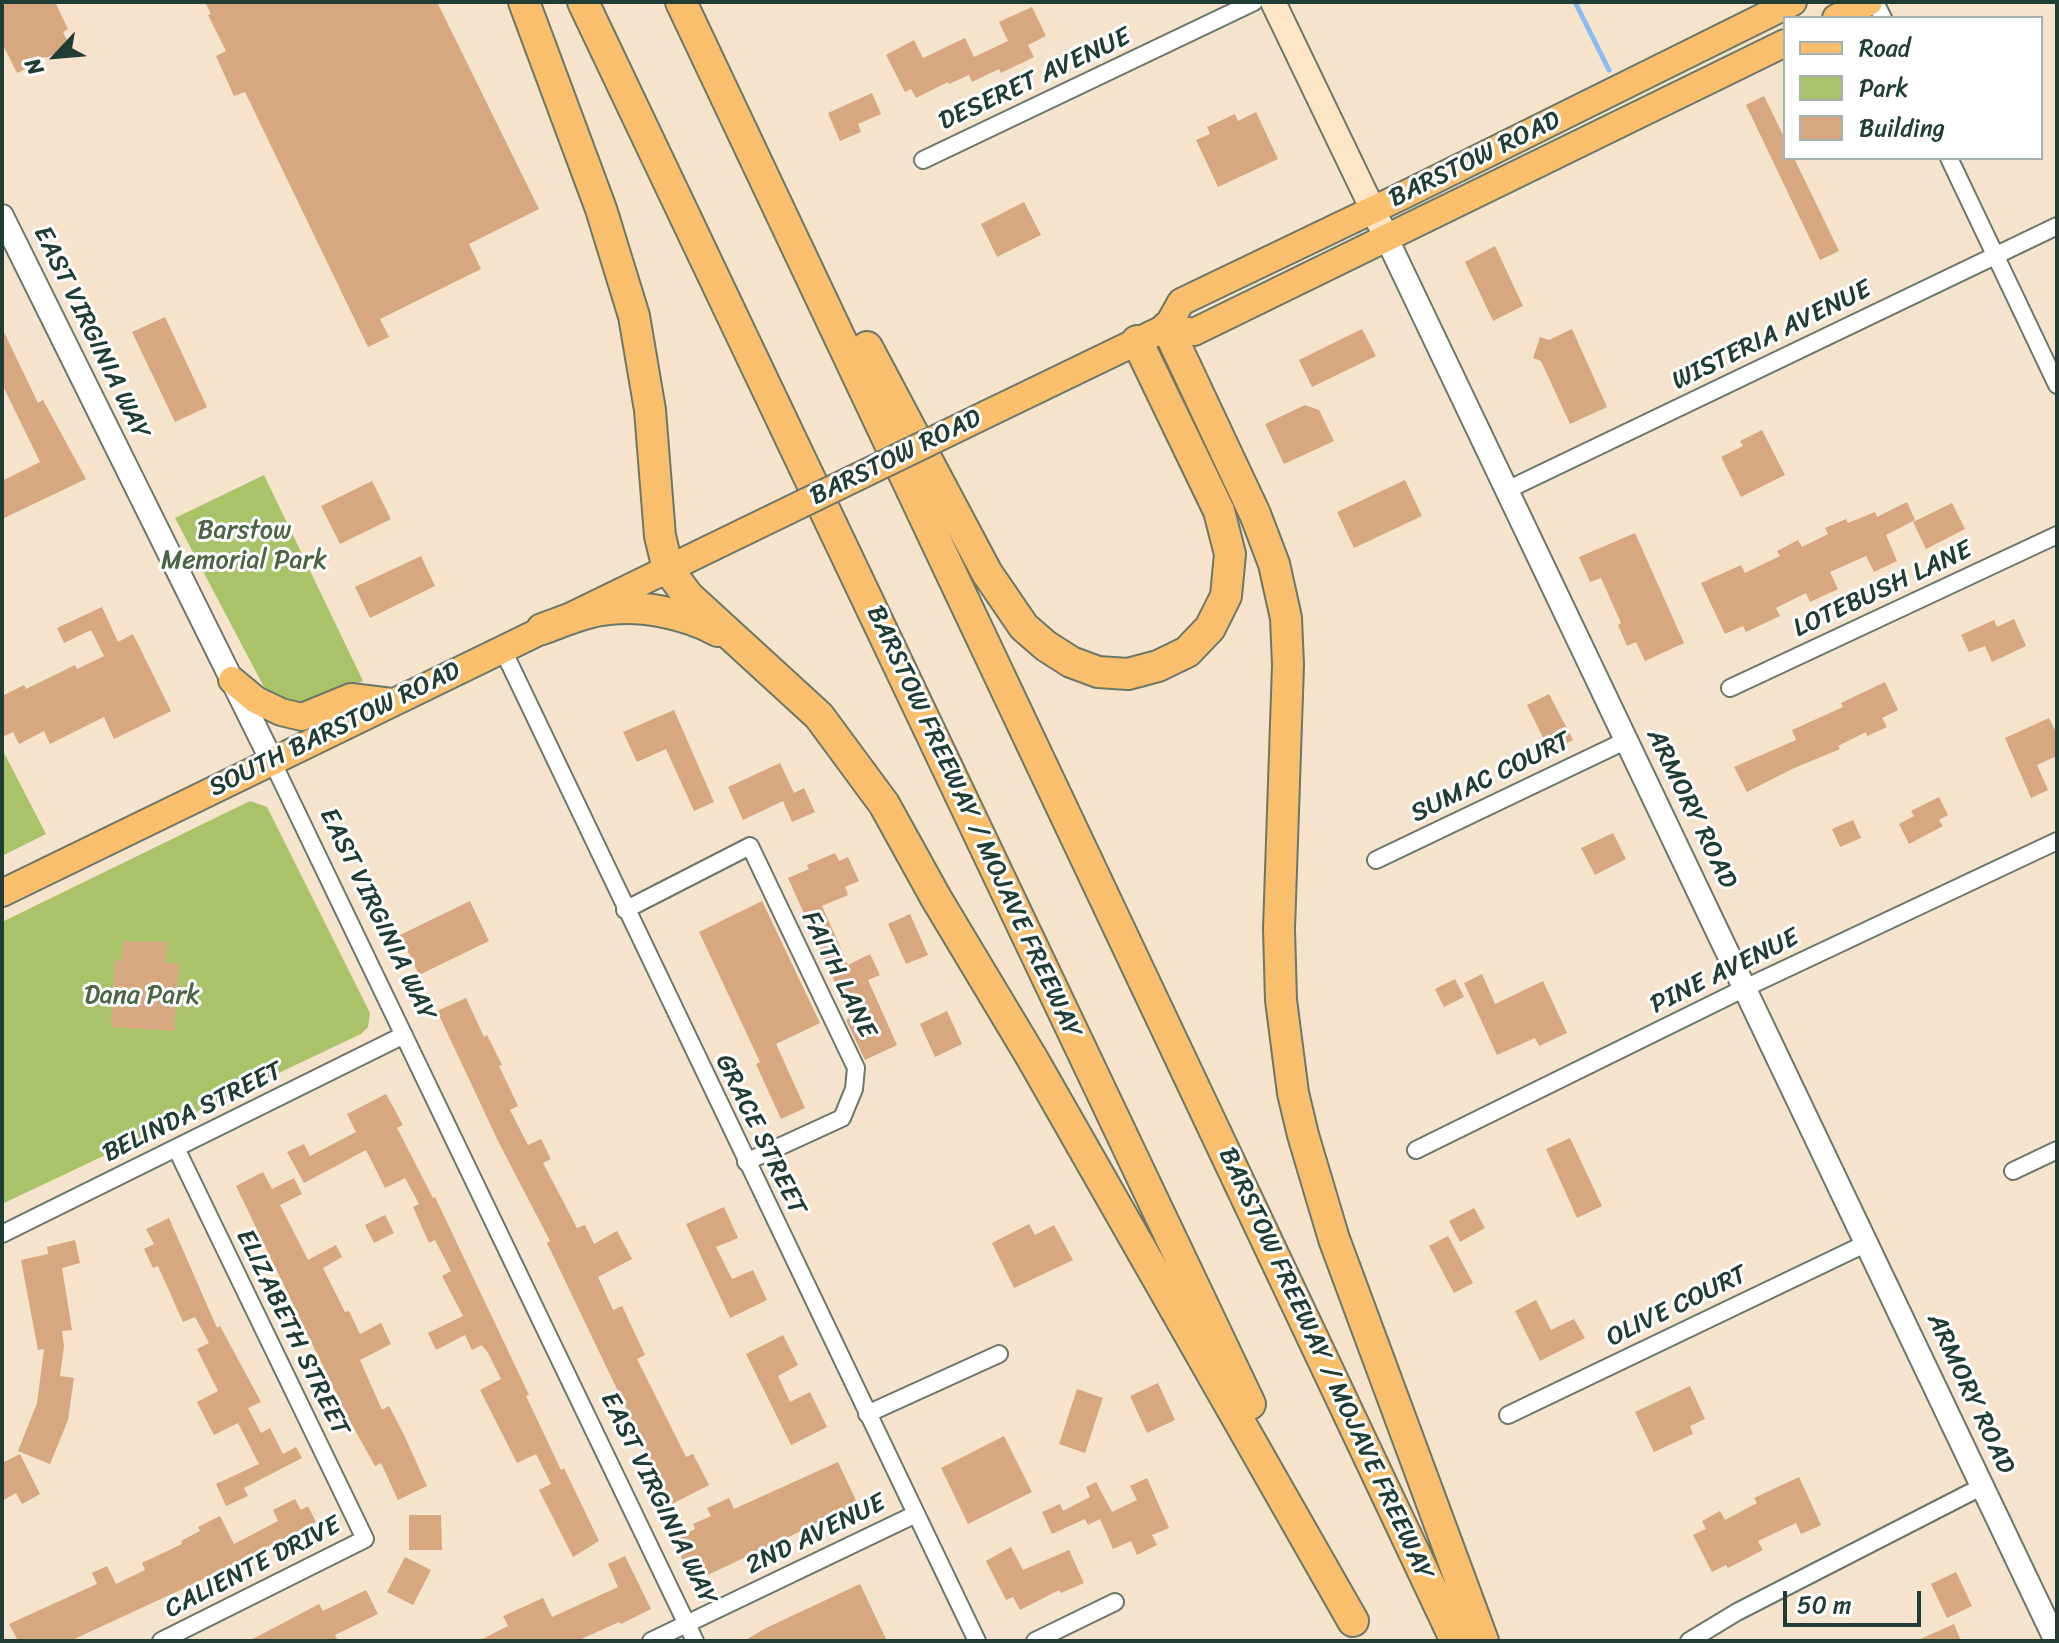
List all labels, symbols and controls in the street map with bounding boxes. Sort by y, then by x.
north arrow [16,16,96,96]
legend [1783,16,2043,160]
street label: DESERET AVENUE [934,22,1136,138]
text: Road [1859,27,1910,69]
text: N [13,51,55,82]
text: Park [1859,67,1908,109]
street label: BARSTOW ROAD [1384,105,1566,215]
text: Building [1859,107,1945,149]
street label: EAST VIRGINIA WAY [26,221,156,445]
street label: WISTERIA AVENUE [1667,274,1877,398]
street label: BARSTOW ROAD [805,403,987,513]
park label: Barstow Memorial Park [161,515,327,576]
street label: LOTEBUSH LANE [1789,535,1977,645]
street label: BARSTOW FREEWAY / MOJAVE FREEWAY [859,601,1087,1043]
street label: SOUTH BARSTOW ROAD [204,656,466,804]
street label: ARMORY ROAD [1639,724,1743,894]
street label: SUMAC COURT [1406,726,1576,830]
street label: EAST VIRGINIA WAY [312,803,442,1027]
street label: FAITH LANE [794,906,882,1044]
street label: PINE AVENUE [1646,923,1804,1021]
park label: Dana Park [84,980,200,1012]
street label: GRACE STREET [708,1050,812,1220]
street label: BELINDA STREET [98,1056,288,1170]
street label: BARSTOW FREEWAY / MOJAVE FREEWAY [1211,1143,1439,1585]
street label: ELIZABETH STREET [228,1225,356,1441]
street label: OLIVE COURT [1602,1260,1752,1354]
street label: ARMORY ROAD [1919,1309,2021,1479]
street label: EAST VIRGINIA WAY [593,1387,723,1611]
street label: 2ND AVENUE [741,1488,891,1582]
street label: CALIENTE DRIVE [160,1510,346,1626]
scale bar [1787,1575,1925,1625]
text: 50 m [1797,1584,1852,1626]

